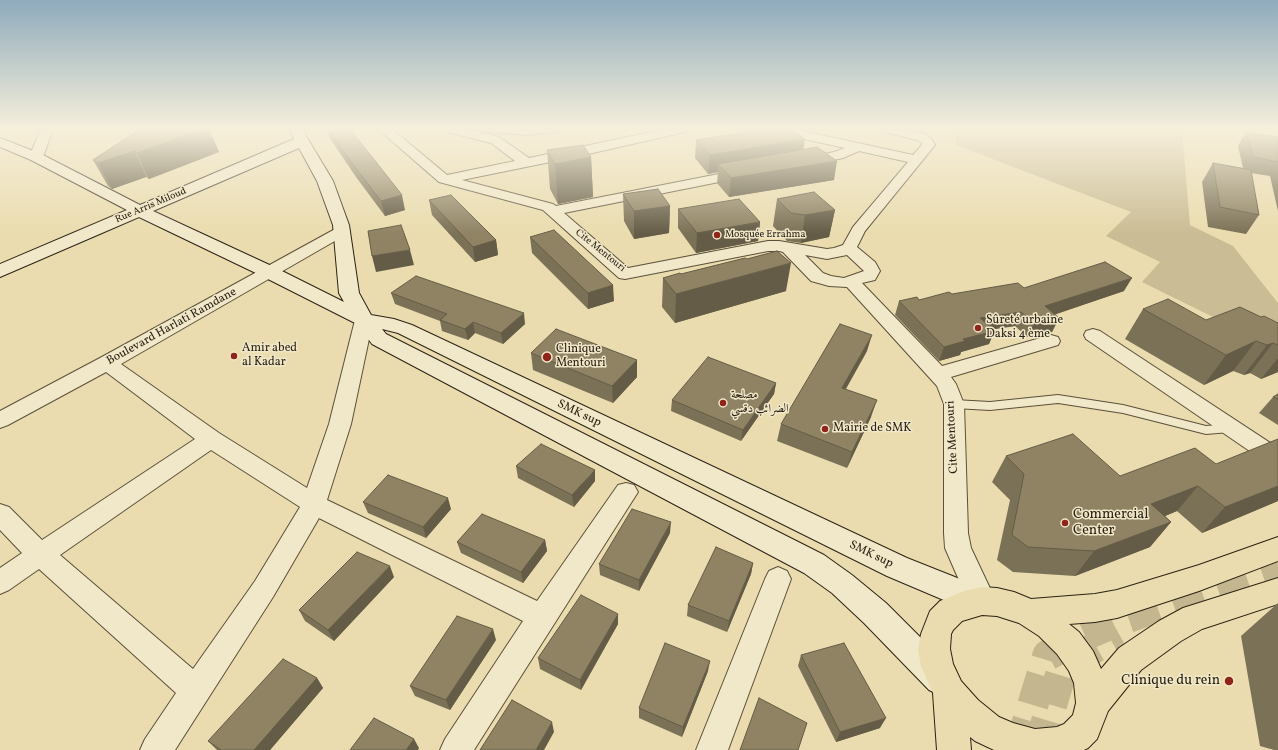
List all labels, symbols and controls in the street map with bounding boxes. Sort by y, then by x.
street label: Rue Arris Miloud [114,186,188,226]
street label: Cite Mentouri [572,227,628,275]
place label: Mosquée Errahma [725,229,805,241]
marker: Mosquée Errahma [712,230,722,240]
street label: Boulevard Harlati Ramdane [105,285,239,369]
place label: Sûreté urbaine Daksi 4 ème [986,314,1063,342]
marker: Sûreté urbaine Daksi 4 ème [973,323,983,333]
place label: Amir abed al Kadar [242,342,297,370]
place label: Clinique Mentouri [556,343,606,371]
marker: Amir abed al Kadar [229,351,239,361]
marker: Clinique Mentouri [541,351,553,363]
place label: مصلحة الضرائب دقسي [731,389,789,417]
street label: SMK sup [555,397,603,431]
marker: مصلحة الضرائب دقسي [718,398,728,408]
street label: Cite Mentouri [944,400,962,474]
place label: Mairie de SMK [833,422,911,436]
marker: Mairie de SMK [820,424,830,434]
place label: Commercial Center [1073,507,1149,540]
marker: Commercial Center [1060,518,1070,528]
street label: SMK sup [847,538,895,572]
place label: Clinique du rein [1121,673,1220,689]
marker: Clinique du rein [1223,675,1235,687]

